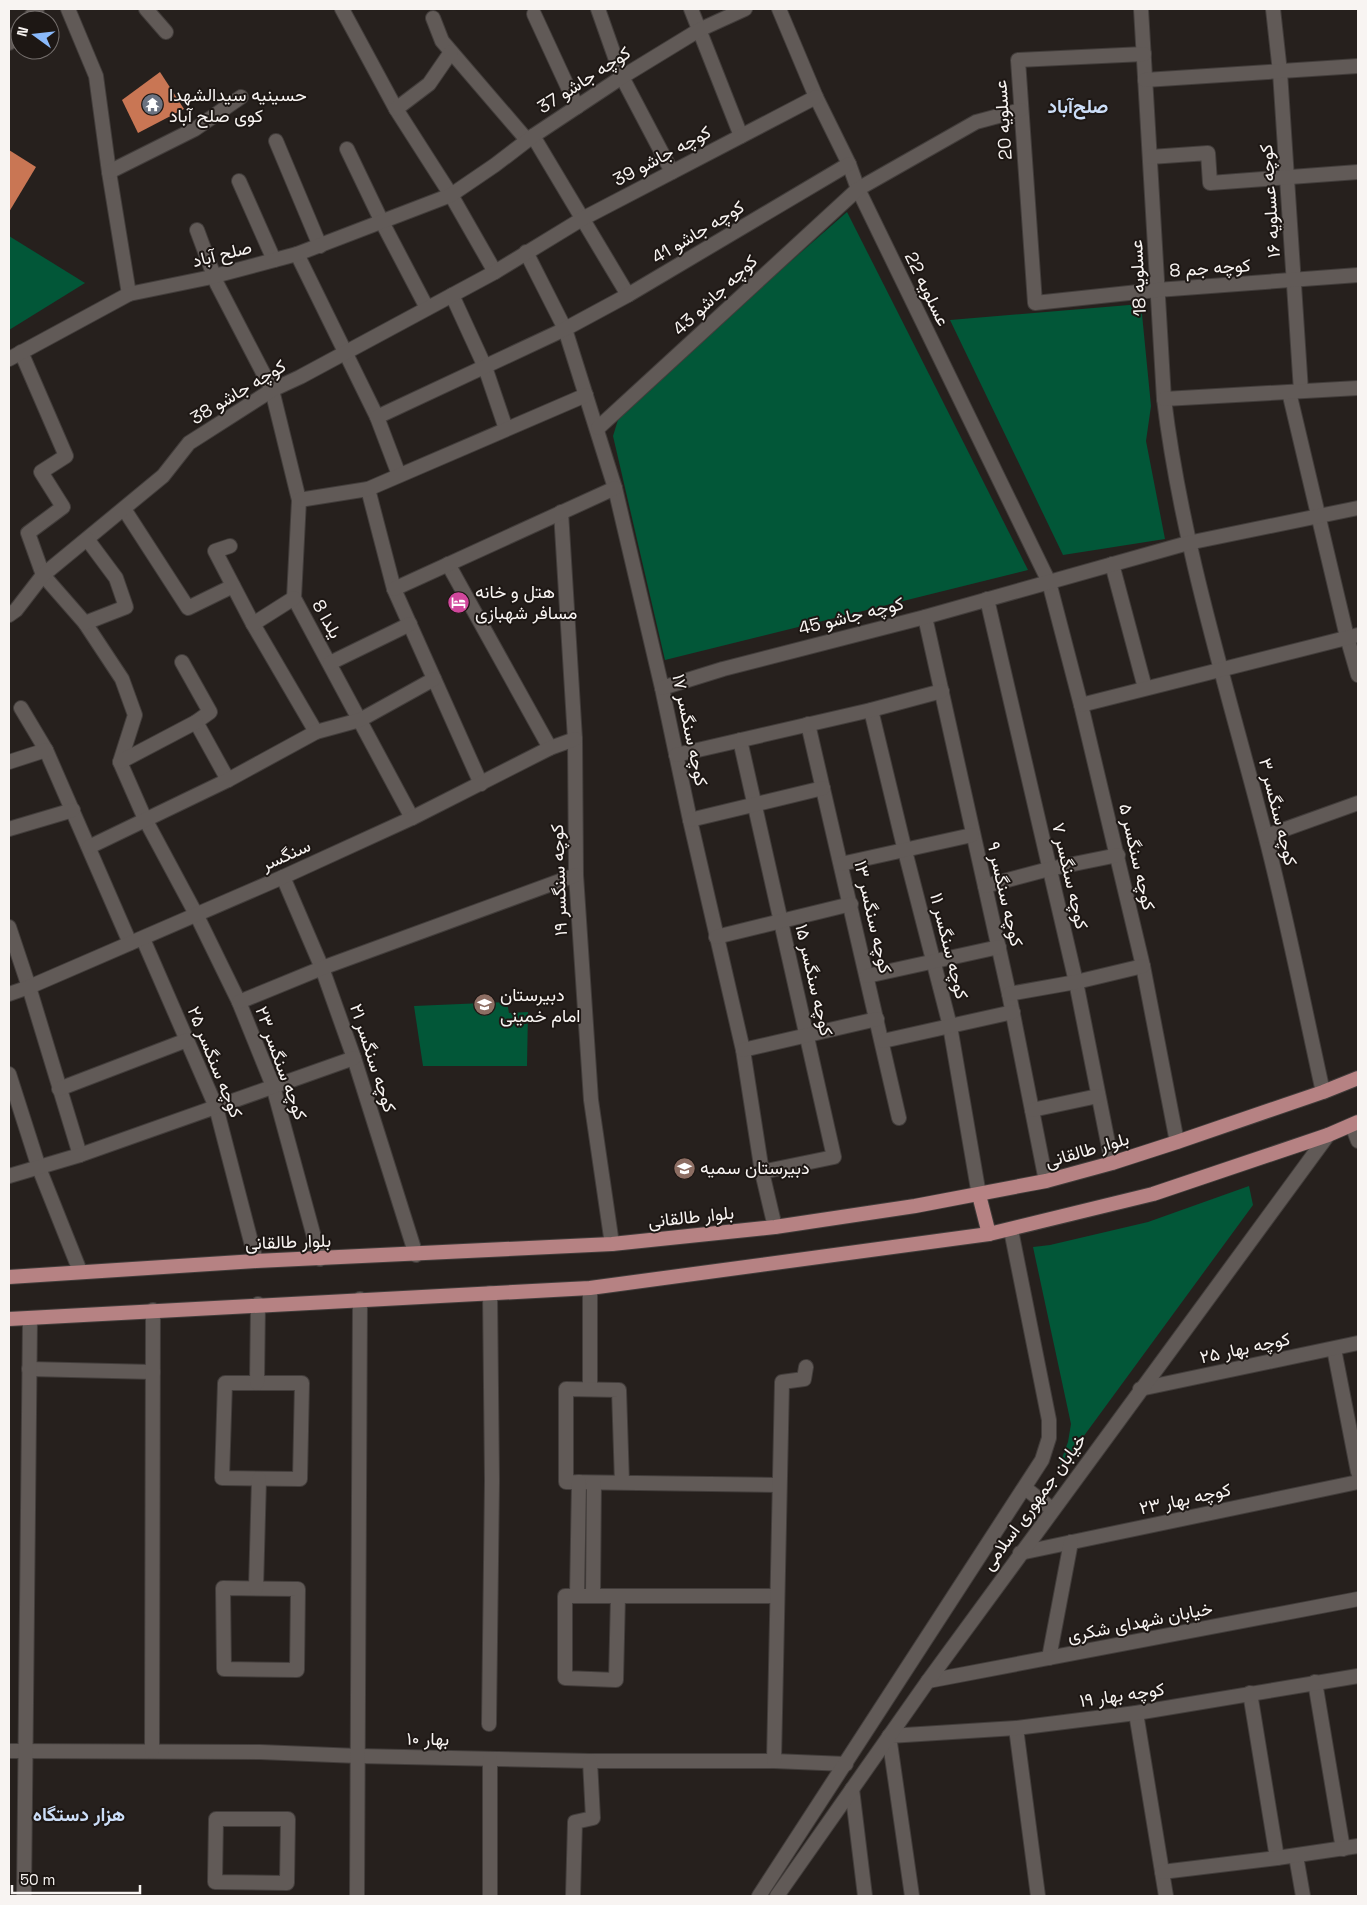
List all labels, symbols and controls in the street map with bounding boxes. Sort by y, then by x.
north arrow [10,10,60,60]
text: N [13,25,32,39]
street label: کوچه جاشو 37 [533,41,635,119]
street label: عسلویه 20 [988,79,1017,161]
place label: حسینیه سیدالشهدا کوی صلح آباد [169,83,307,128]
temple icon: حسینیه سیدالشهدا کوی صلح آباد [141,93,165,117]
district label: صلح‌آباد [1048,94,1108,120]
street label: کوچه جاشو 39 [609,120,715,192]
street label: کوچه عسلویه ۱۶ [1254,143,1286,259]
street label: کوچه جاشو 41 [647,195,749,269]
street label: صلح آباد [190,235,254,273]
street label: عسلویه 18 [1124,239,1151,317]
street label: عسلویه 22 [900,248,955,330]
street label: کوچه جاشو 43 [667,249,763,341]
street label: کوچه جم 8 [1169,253,1251,283]
street label: کوچه جاشو 38 [186,354,290,430]
place label: هتل و خانه مسافر شهبازی [475,580,577,624]
hotel icon: هتل و خانه مسافر شهبازی [447,590,471,614]
street label: کوچه جاشو 45 [796,591,906,641]
street label: یلدا 8 [307,595,347,642]
street label: کوچه سنگسر ۱۷ [666,672,714,788]
street label: کوچه سنگسر ۳ [1253,756,1303,868]
street label: کوچه سنگسر ۵ [1113,801,1161,913]
street label: کوچه سنگسر ۷ [1046,820,1094,932]
street label: کوچه سنگسر ۱۹ [545,824,573,936]
street label: سنگسر [257,834,314,876]
street label: کوچه سنگسر ۹ [981,839,1029,949]
street label: کوچه سنگسر ۱۳ [848,858,898,976]
street label: کوچه سنگسر ۱۱ [924,890,974,1002]
street label: کوچه سنگسر ۱۵ [789,922,839,1038]
place label: دبیرستان امام خمینی [500,983,580,1028]
school or university icon: دبیرستان امام خمینی [472,993,496,1017]
street label: کوچه سنگسر ۲۱ [344,1001,402,1115]
street label: کوچه سنگسر ۲۵ [182,1003,248,1121]
street label: کوچه سنگسر ۲۳ [249,1003,313,1123]
street label: بلوار طالقانی [1042,1127,1131,1172]
school or university icon: دبیرستان سمیه [672,1156,696,1180]
place label: دبیرستان سمیه [700,1156,810,1179]
street label: بلوار طالقانی [647,1201,735,1232]
street label: بلوار طالقانی [245,1229,331,1254]
street label: کوچه بهار ۲۵ [1198,1327,1292,1369]
street label: خیابان جمهوری اسلامی [976,1429,1091,1575]
street label: کوچه بهار ۲۳ [1137,1478,1233,1520]
street label: خیابان شهدای شکری [1065,1596,1214,1647]
street label: کوچه بهار ۱۹ [1078,1677,1166,1713]
street label: بهار ۱۰ [407,1727,449,1750]
district label: هزار دستگاه [33,1802,125,1827]
scale bar [12,1862,140,1894]
text: 50 m [20,1870,55,1889]

